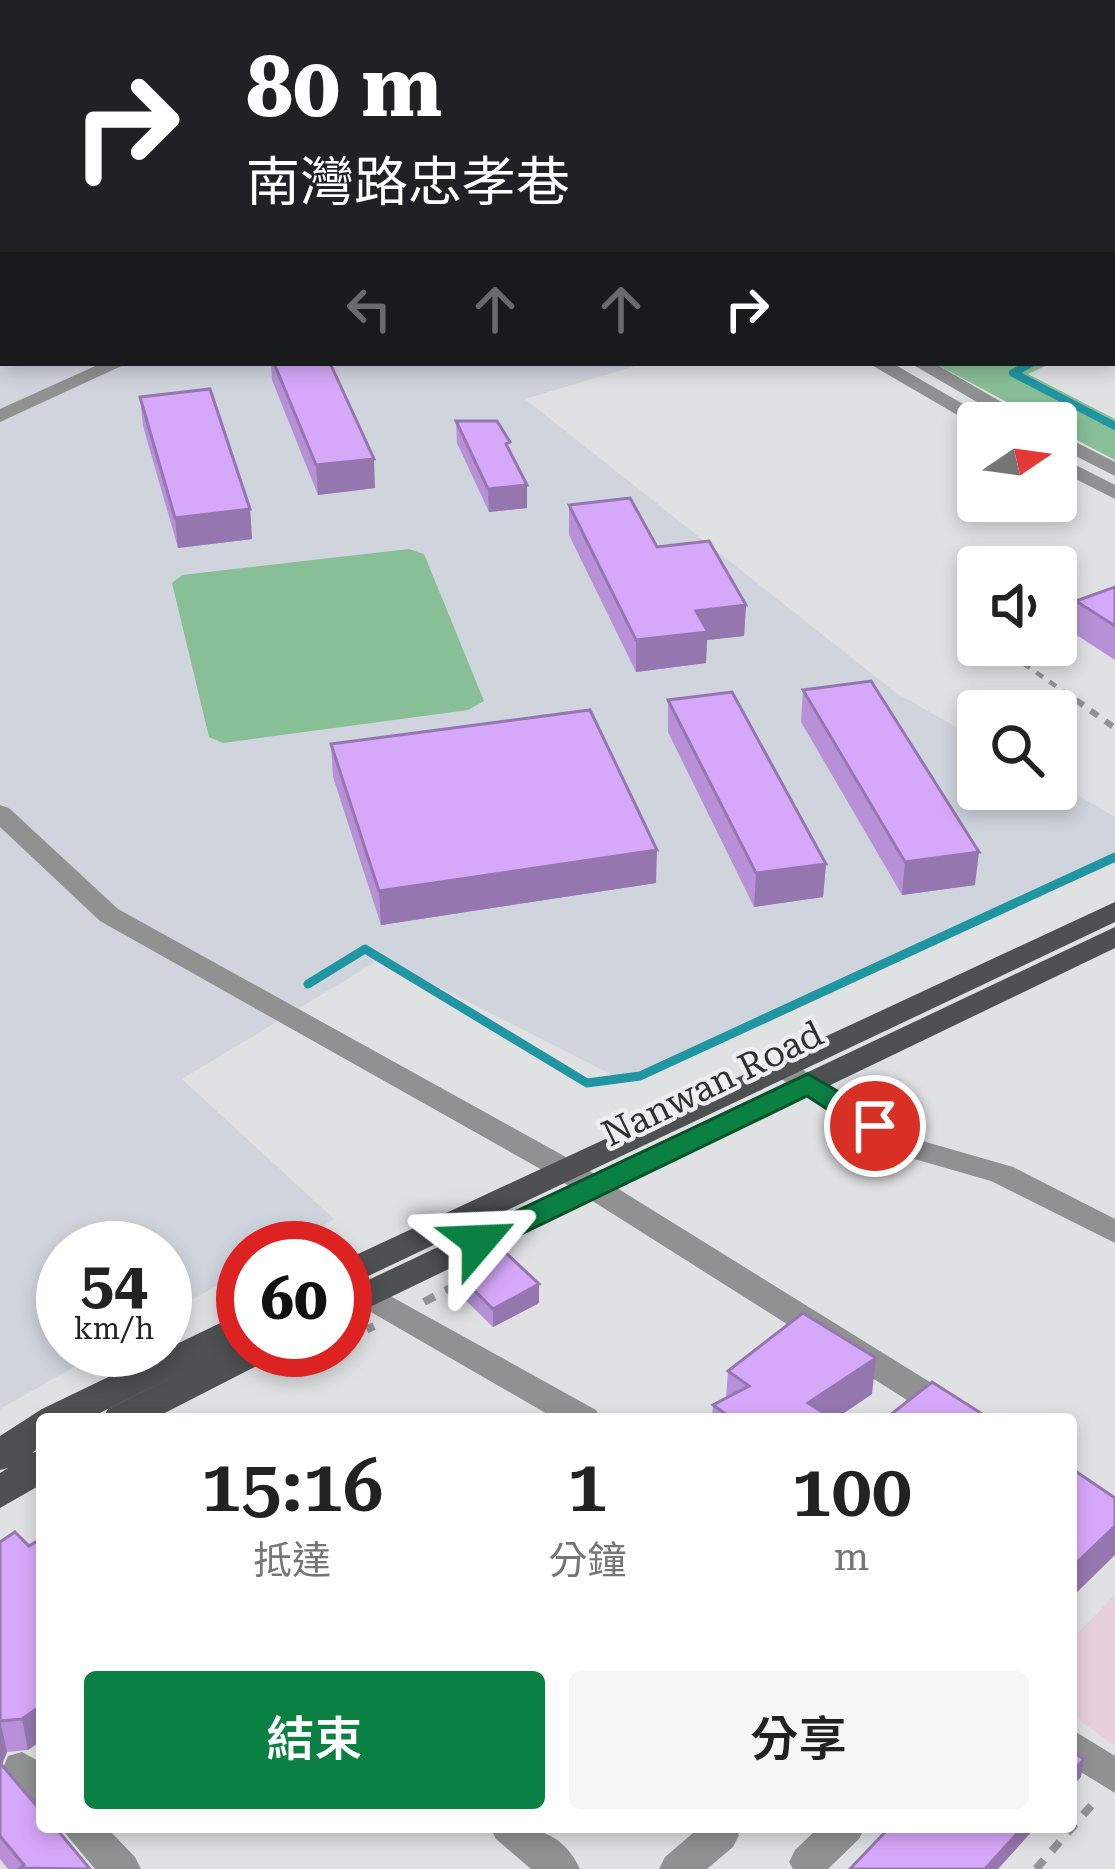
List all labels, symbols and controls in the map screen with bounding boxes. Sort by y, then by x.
text: 80 m [246,38,442,136]
icon: right [48,48,204,204]
text: 南灣路忠孝巷 [246,151,570,214]
icon: left [336,276,402,342]
icon: ahead [462,276,528,342]
icon: ahead [588,276,654,342]
icon: right [714,276,780,342]
north arrow [957,402,1077,522]
map controls [957,402,1077,810]
button: sound [957,546,1077,666]
button: search [957,690,1077,810]
street label: Nanwan Road [595,1012,830,1155]
pin [824,1075,926,1177]
icon: arrive [842,1093,908,1159]
position arrow [416,1178,542,1304]
speed limit sign: 60 [216,1221,372,1377]
text: 54 [80,1248,148,1319]
text: km/h [74,1311,154,1346]
text: 15:16 [201,1444,383,1529]
text: 1 [567,1444,607,1529]
text: 100 [791,1449,912,1534]
text: m [834,1534,869,1580]
text: 抵達 [253,1538,331,1584]
text: 分鐘 [548,1538,626,1584]
button: 結束 [84,1671,545,1809]
button: 分享 [569,1671,1029,1809]

